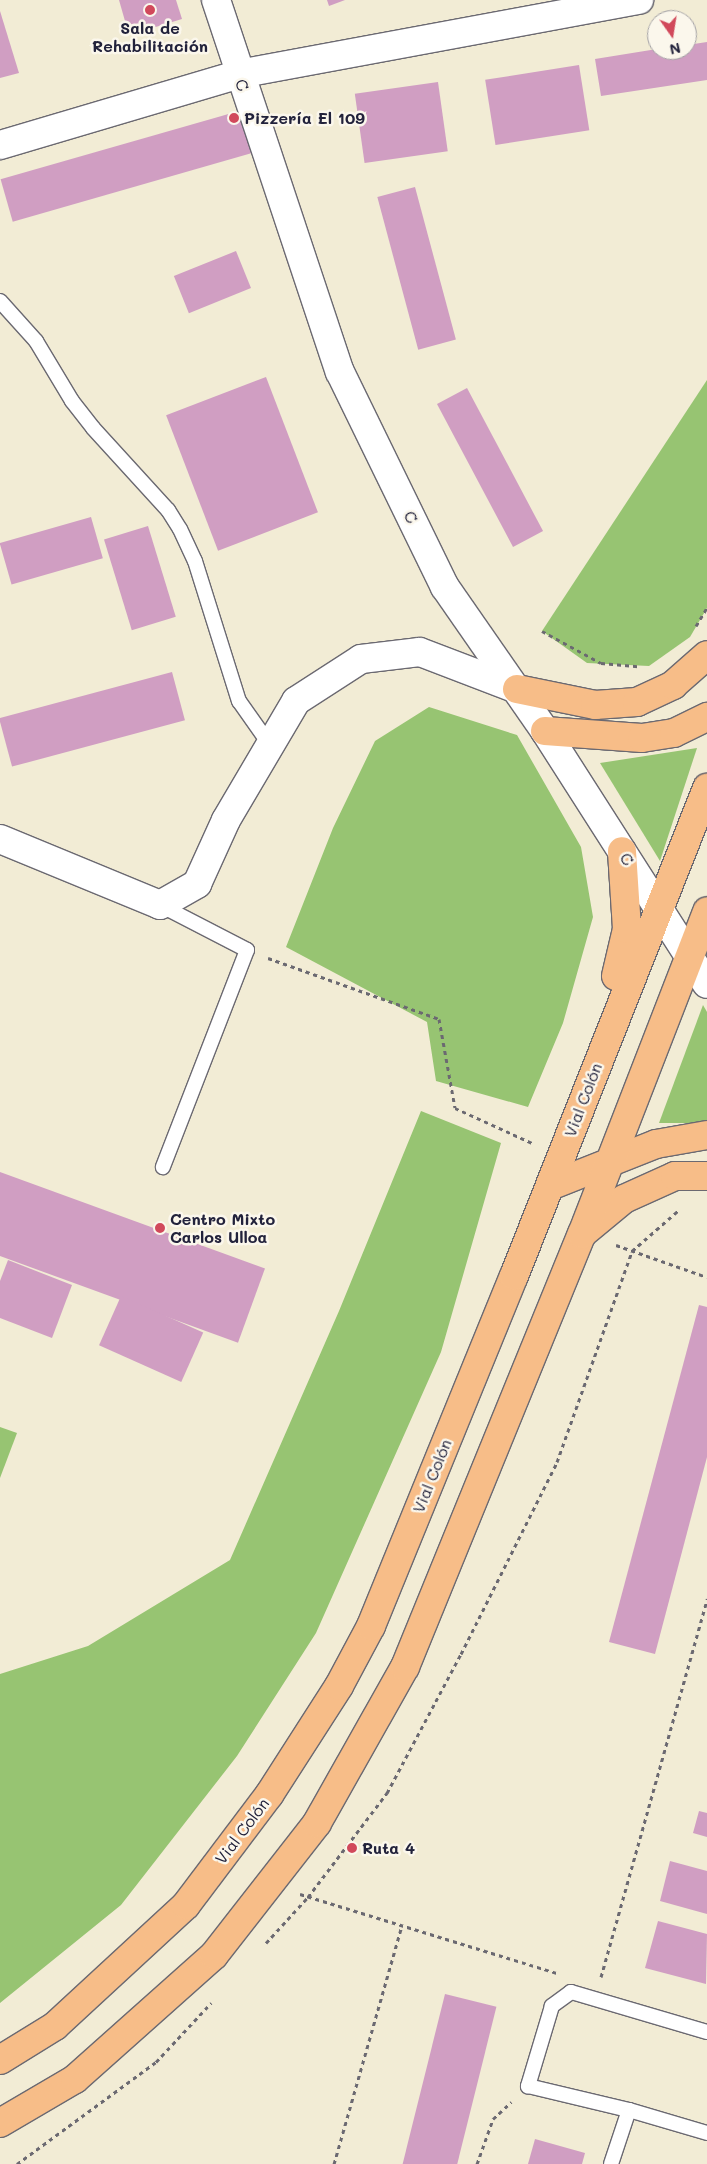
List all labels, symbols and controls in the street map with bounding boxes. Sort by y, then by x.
marker: Sala de Rehabilitación [144,4,156,16]
north arrow [647,10,697,60]
place label: Sala de Rehabilitación [92,18,208,56]
text: N [668,39,683,60]
street label: C [231,76,253,94]
place label: Pizzería El 109 [244,108,365,128]
marker: Pizzería El 109 [228,112,240,124]
street label: C [400,508,422,526]
street label: C [616,849,638,869]
street label: Vial Colón [560,1060,606,1140]
place label: Centro Mixto Carlos Ulloa [170,1209,275,1247]
marker: Centro Mixto Carlos Ulloa [154,1222,166,1234]
street label: Vial Colón [409,1436,455,1516]
street label: Vial Colón [211,1794,273,1868]
place label: Ruta 4 [362,1838,415,1858]
marker: Ruta 4 [346,1842,358,1854]

